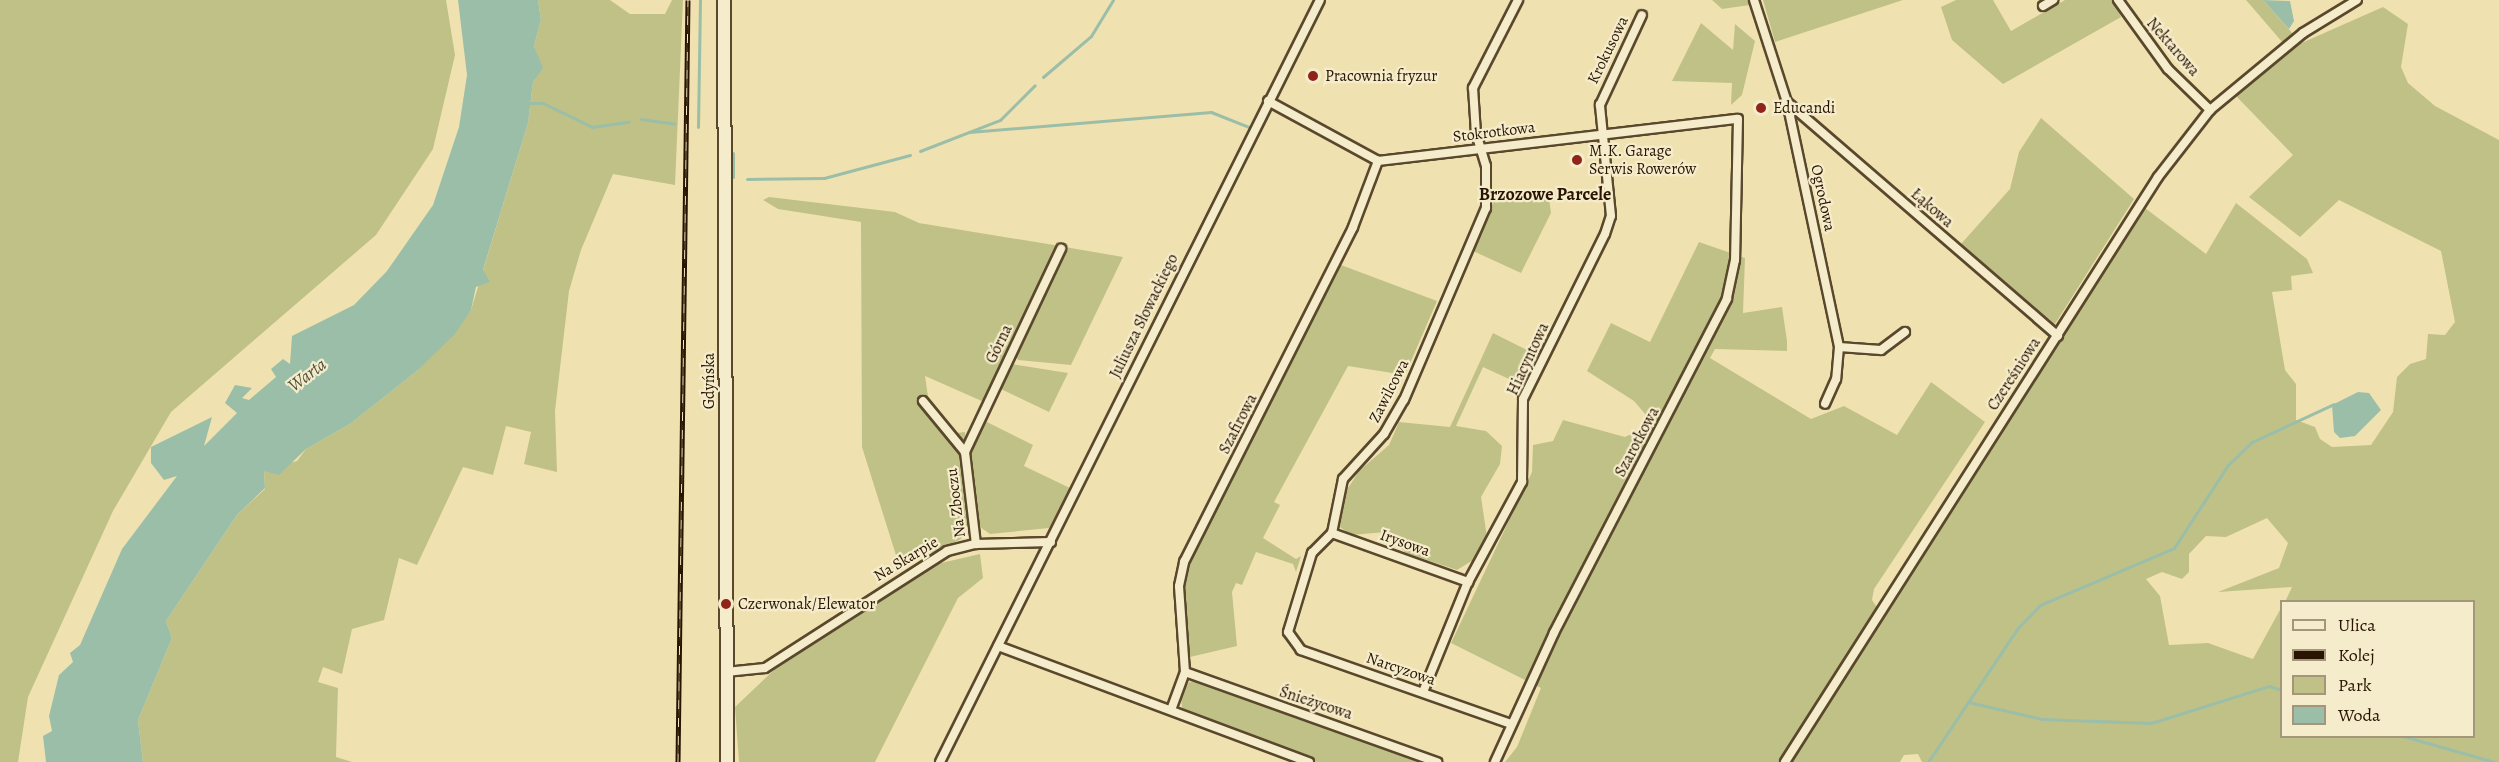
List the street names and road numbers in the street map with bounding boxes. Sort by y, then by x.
street label: Krokusowa [1583,13,1633,87]
street label: Nektarowa [2142,14,2204,80]
street label: Stokrotkowa [1452,117,1536,147]
street label: Ogrodowa [1807,163,1839,233]
street label: Łąkowa [1907,184,1957,232]
street label: Juliusza Słowackiego [1106,251,1182,381]
street label: Hiacyntowa [1503,320,1553,398]
street label: Górna [981,322,1017,366]
street label: Czereśniowa [1983,334,2045,414]
street label: Gdyńska [699,353,719,409]
street label: Zawilcowa [1365,356,1413,426]
street label: Szafirowa [1215,391,1261,457]
street label: Szarotkowa [1611,404,1663,480]
street label: Na Zboczu [942,467,970,539]
street label: Irysowa [1377,525,1433,561]
street label: Na Skarpie [870,532,942,586]
street label: Narcyzowa [1364,648,1438,690]
street label: Śnieżycowa [1277,682,1355,724]

